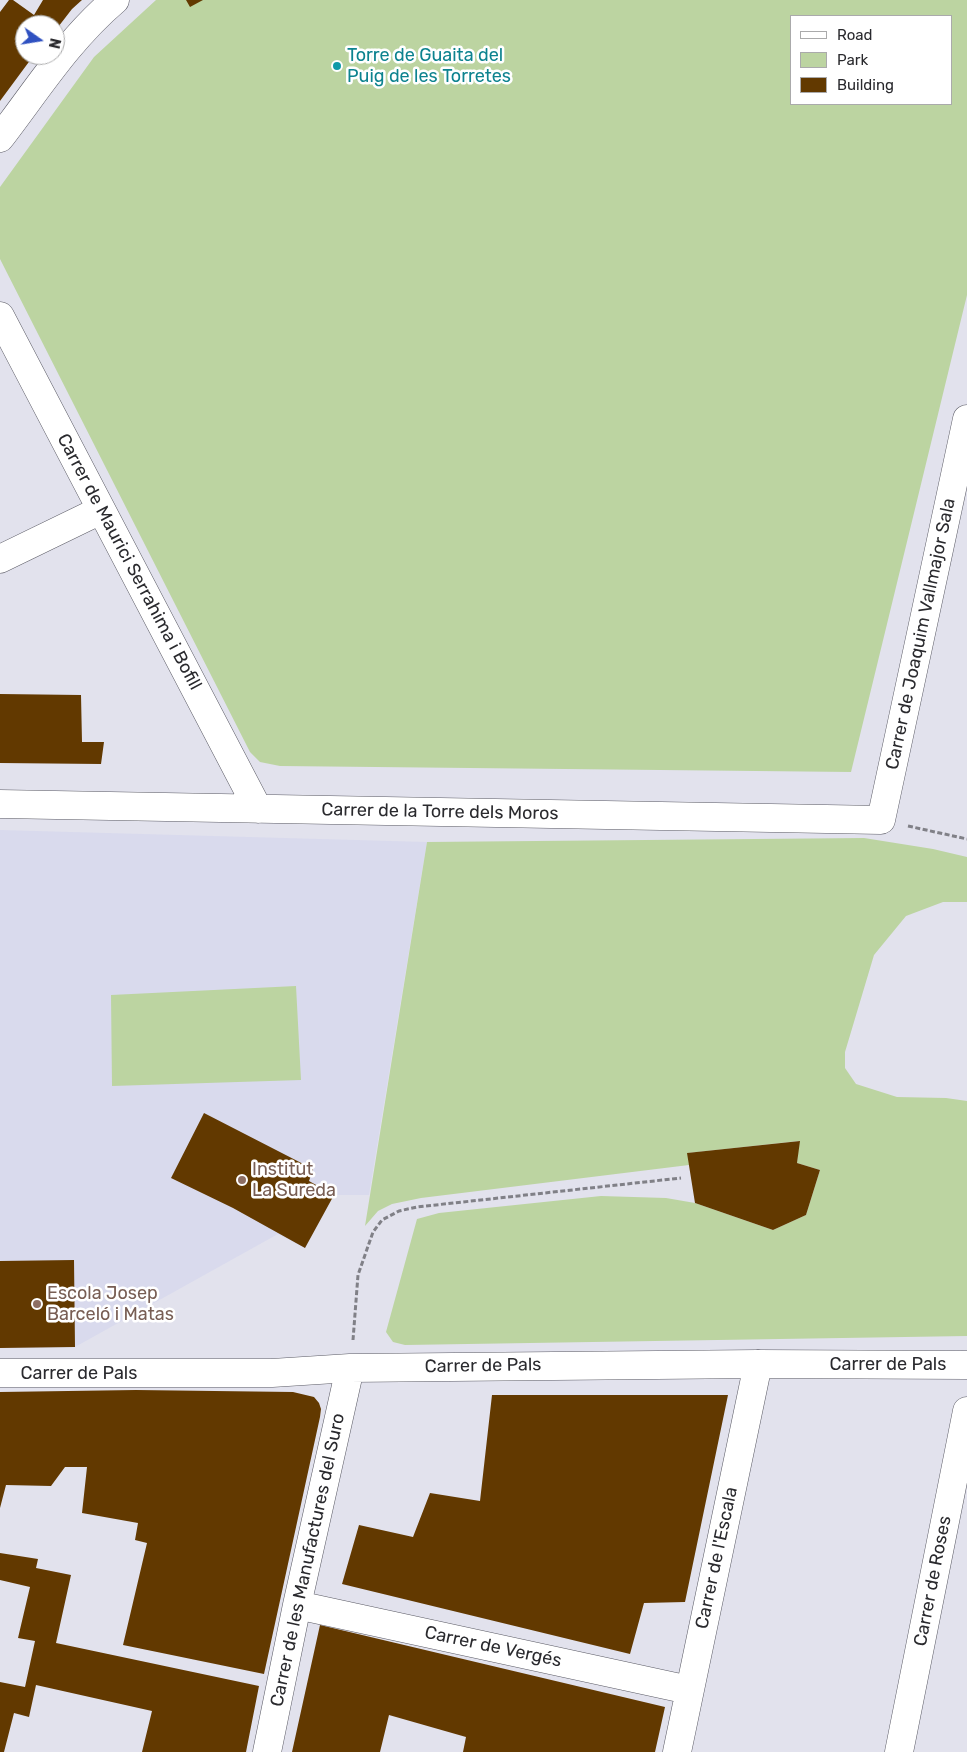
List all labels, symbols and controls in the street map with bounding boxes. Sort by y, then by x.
north arrow [15,15,65,65]
legend [790,15,952,105]
text: Road [837,26,873,44]
text: N [45,36,64,50]
place label: Torre de Guaita del Puig de les Torretes [347,45,511,88]
text: Park [837,51,868,69]
marker: Torre de Guaita del Puig de les Torretes [331,60,343,72]
text: Building [837,76,894,94]
street label: Carrer de Maurici Serrahima i Bofill [52,430,206,694]
street label: Carrer de Joaquim Vallmajor Sala [882,496,960,772]
street label: Carrer de la Torre dels Moros [321,799,559,825]
place label: Institut La Sureda [252,1159,336,1202]
marker: Institut La Sureda [236,1174,248,1186]
place label: Escola Josep Barceló i Matas [47,1283,174,1326]
marker: Escola Josep Barceló i Matas [31,1298,43,1310]
street label: Carrer de Pals [424,1354,542,1378]
street label: Carrer de Pals [830,1354,946,1376]
street label: Carrer de Pals [21,1363,137,1385]
street label: Carrer de les Manufactures del Suro [266,1411,350,1709]
street label: Carrer de l'Escala [691,1485,743,1631]
street label: Carrer de Roses [910,1514,956,1648]
street label: Carrer de Vergés [423,1622,563,1672]

